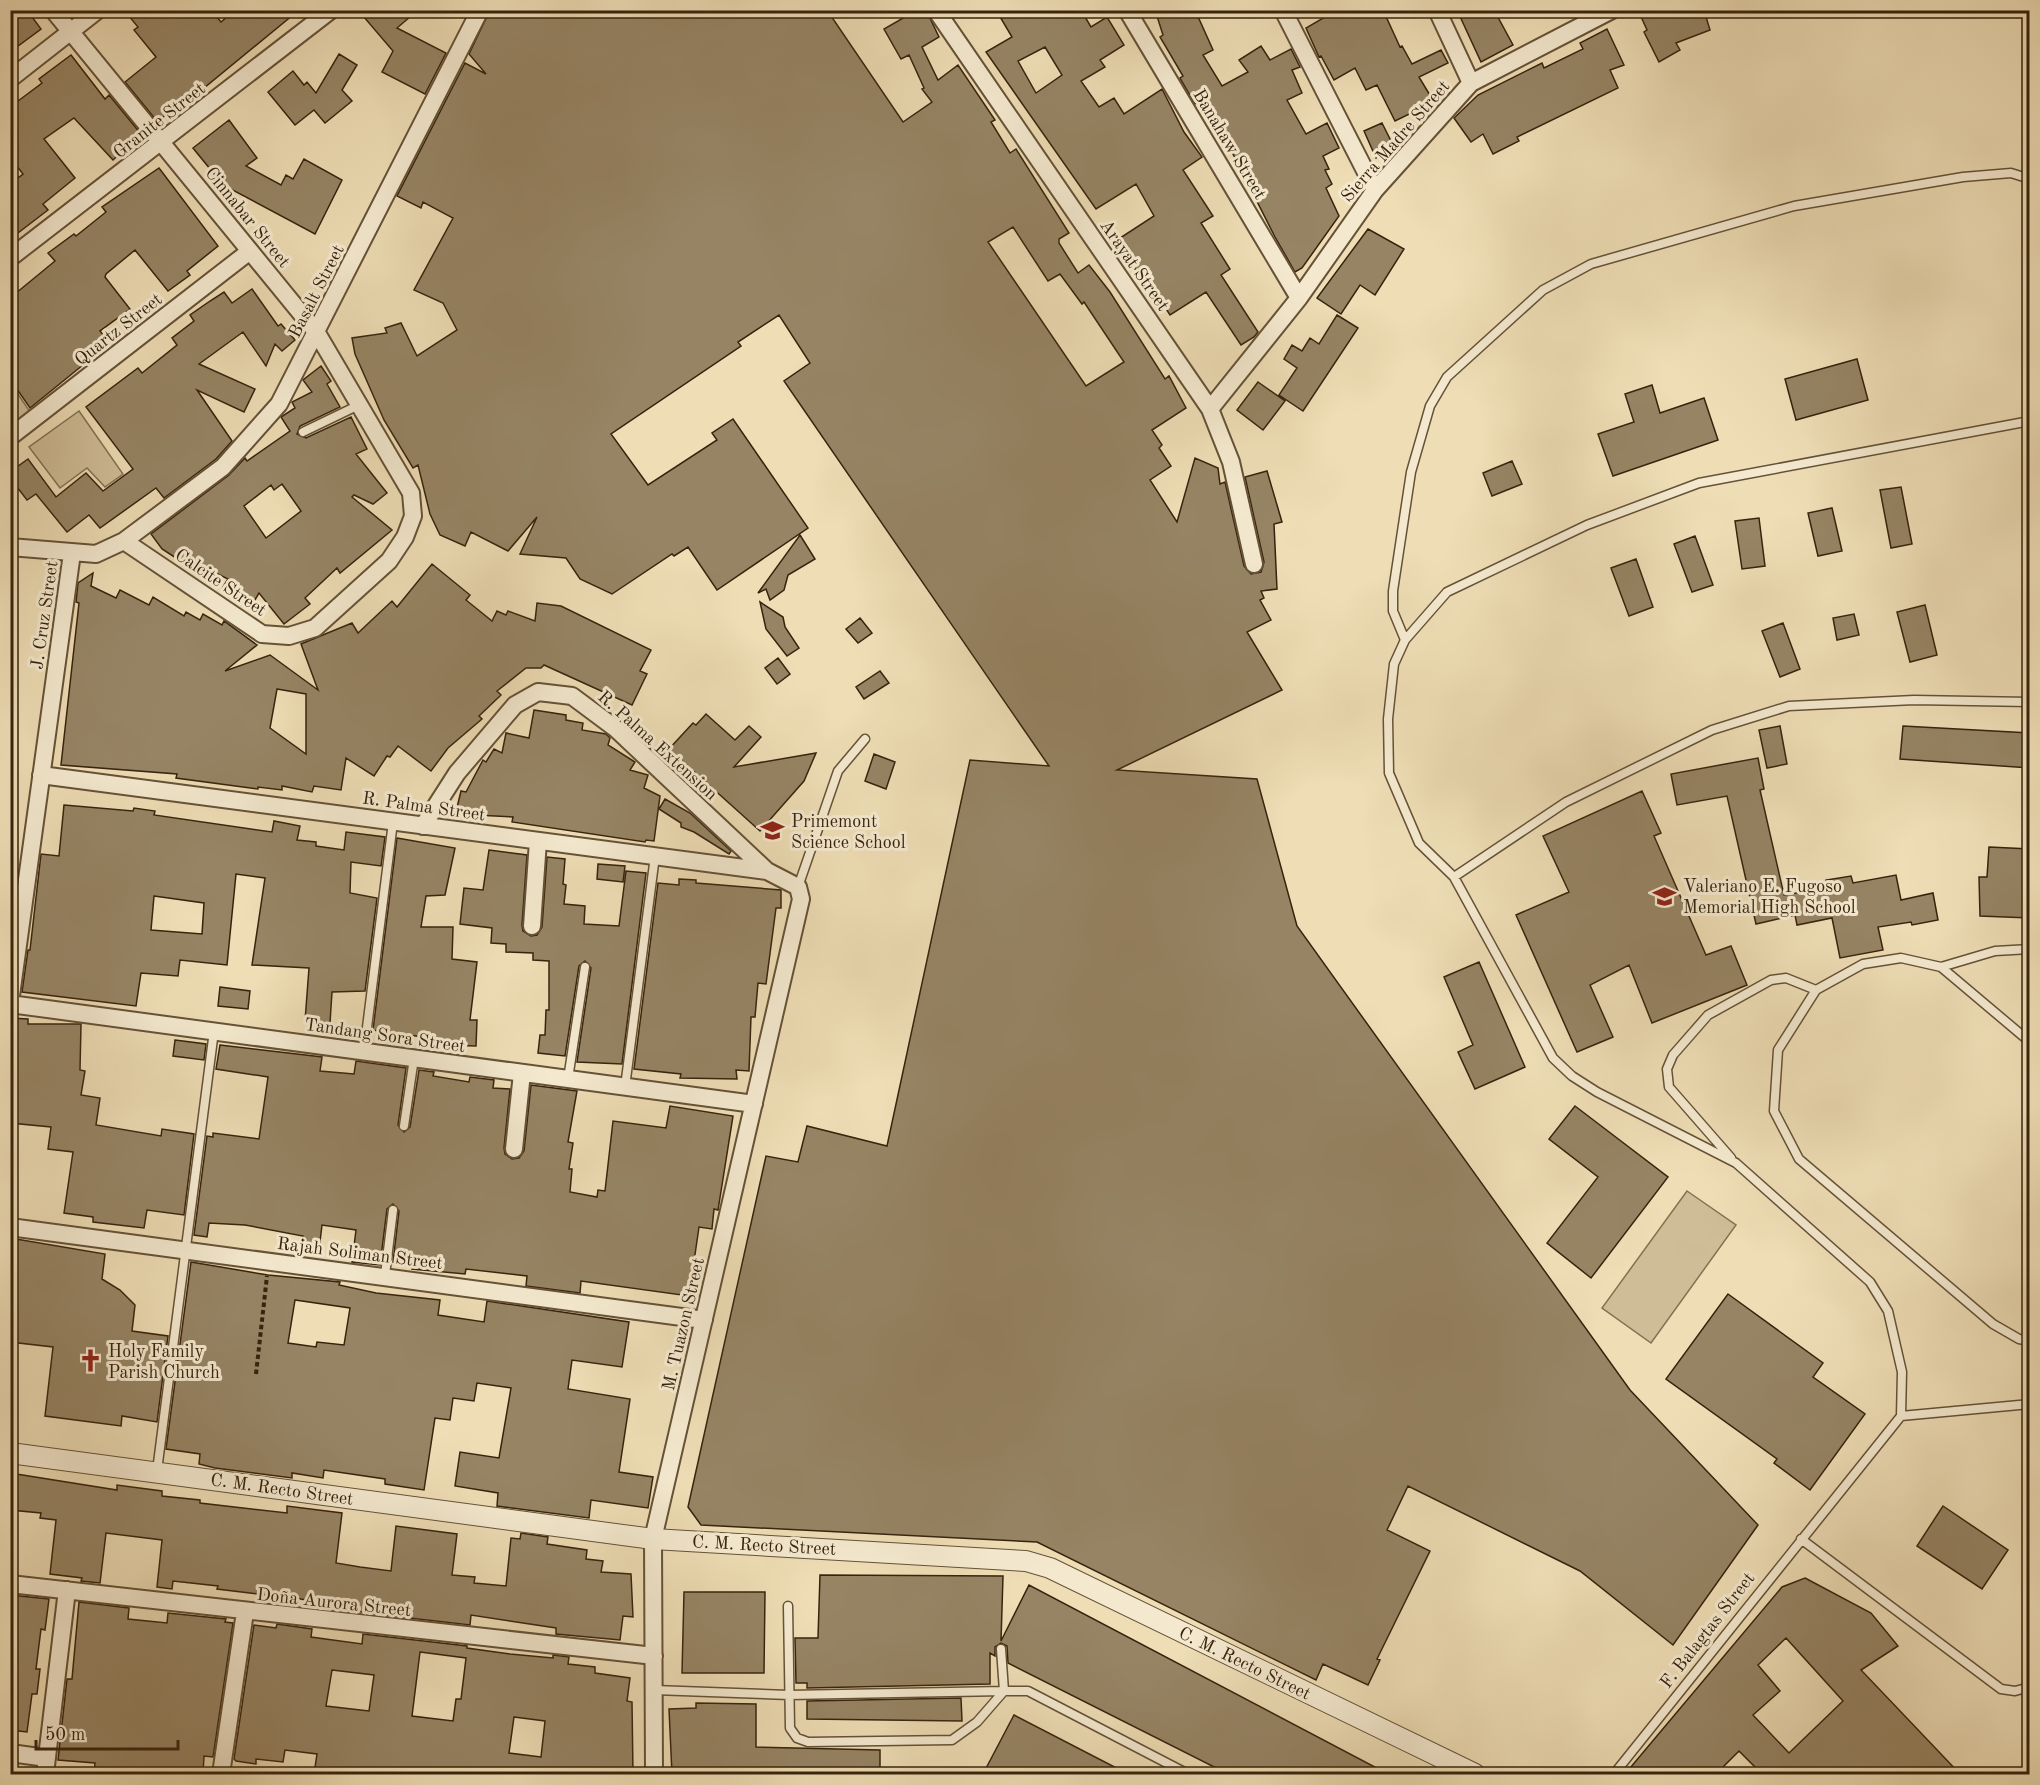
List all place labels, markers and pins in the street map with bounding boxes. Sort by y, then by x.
place label: Primemont Science School [791,813,906,852]
school or university icon: Primemont Science School [760,818,786,844]
place label: Valeriano E. Fugoso Memorial High School [1683,878,1856,917]
school or university icon: Valeriano E. Fugoso Memorial High School [1652,883,1678,909]
place label: Holy Family Parish Church [108,1343,220,1382]
church icon: Holy Family Parish Church [77,1348,103,1374]

